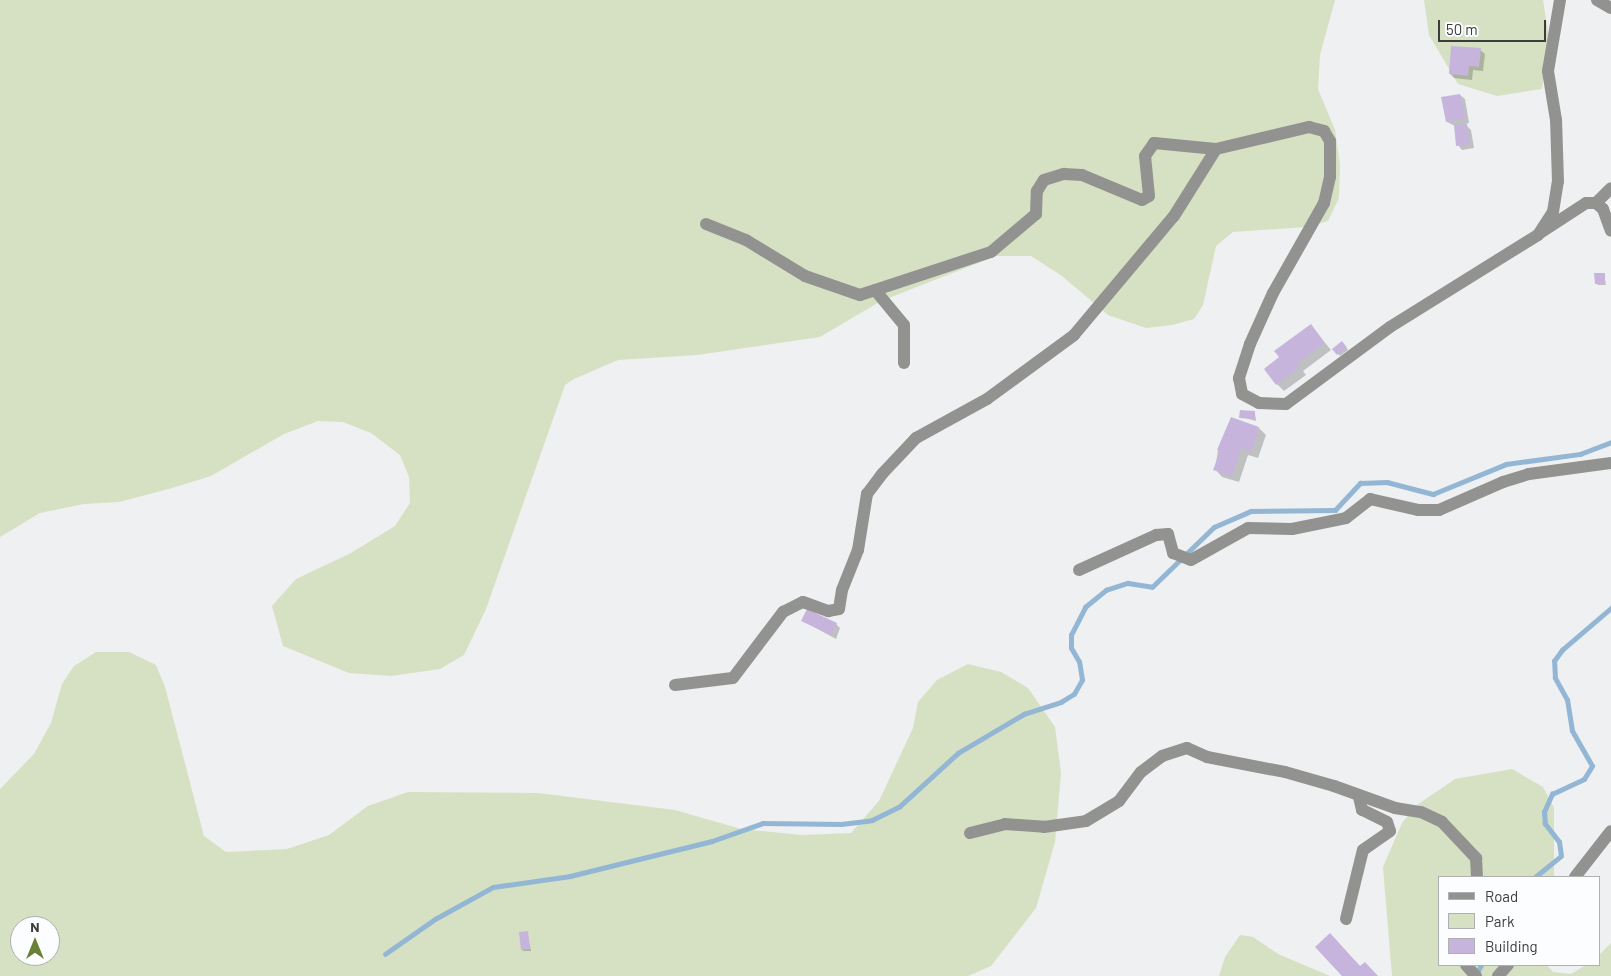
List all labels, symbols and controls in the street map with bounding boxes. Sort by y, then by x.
scale bar [1441,10,1548,42]
text: 50 m [1446,20,1478,38]
legend [1438,876,1601,966]
text: Road [1485,887,1518,905]
text: Park [1485,912,1514,930]
north arrow [10,916,60,966]
text: N [30,918,40,935]
text: Building [1485,937,1538,955]

